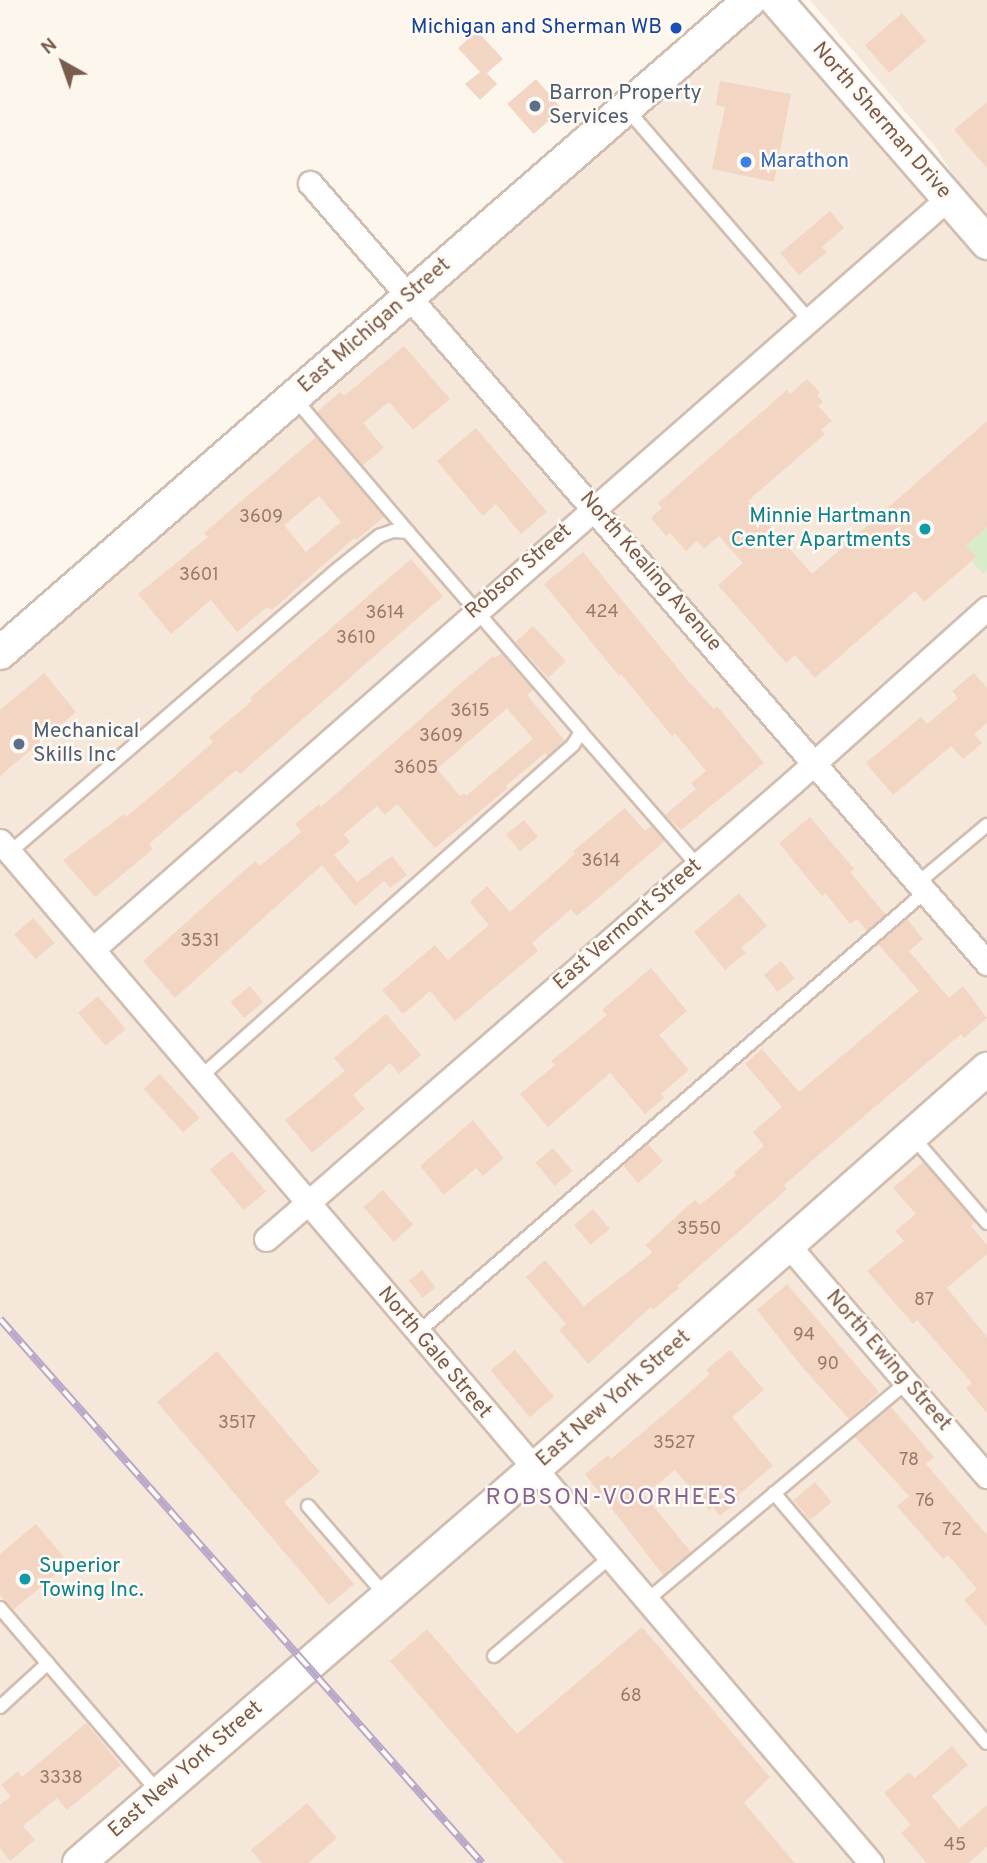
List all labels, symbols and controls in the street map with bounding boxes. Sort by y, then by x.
place label: Michigan and Sherman WB [410,15,662,41]
marker: Michigan and Sherman WB [668,20,684,36]
north arrow [28,28,98,98]
text: N [37,33,62,60]
street label: North Sherman Drive [806,38,956,204]
place label: Barron Property Services [549,81,702,131]
marker: Barron Property Services [527,98,543,114]
place label: Marathon [760,149,849,175]
marker: Marathon [738,154,754,170]
street label: East Michigan Street [294,253,456,399]
street label: North Kealing Avenue [573,486,727,658]
place label: Minnie Hartmann Center Apartments [730,504,911,554]
house number: 3609 [239,507,283,529]
street label: Robson Street [461,519,577,625]
marker: Minnie Hartmann Center Apartments [917,521,933,537]
house number: 3601 [179,565,219,587]
house number: 424 [585,602,619,624]
house number: 3614 [365,603,405,625]
house number: 3610 [336,628,376,650]
house number: 3615 [450,701,490,723]
place label: Mechanical Skills Inc [33,719,139,769]
house number: 3609 [419,726,463,748]
marker: Mechanical Skills Inc [11,736,27,752]
house number: 3605 [394,758,438,780]
house number: 3614 [581,851,621,873]
street label: East Vermont Street [548,853,708,997]
house number: 3531 [180,931,220,953]
house number: 3550 [677,1219,721,1241]
street label: North Gale Street [372,1282,496,1424]
street label: North Ewing Street [820,1285,956,1437]
house number: 87 [914,1290,934,1312]
street label: East New York Street [531,1325,697,1473]
house number: 94 [793,1325,815,1347]
house number: 90 [817,1354,839,1376]
house number: 3517 [218,1413,256,1435]
house number: 3527 [653,1433,695,1455]
house number: 78 [899,1450,919,1472]
district label: ROBSON-VOORHEES [487,1485,737,1513]
house number: 76 [915,1491,935,1513]
house number: 72 [942,1520,962,1542]
place label: Superior Towing Inc. [39,1554,144,1604]
marker: Superior Towing Inc. [17,1571,33,1587]
house number: 68 [620,1686,642,1708]
street label: East New York Street [103,1696,269,1844]
house number: 3338 [39,1768,83,1790]
house number: 45 [944,1835,966,1857]

